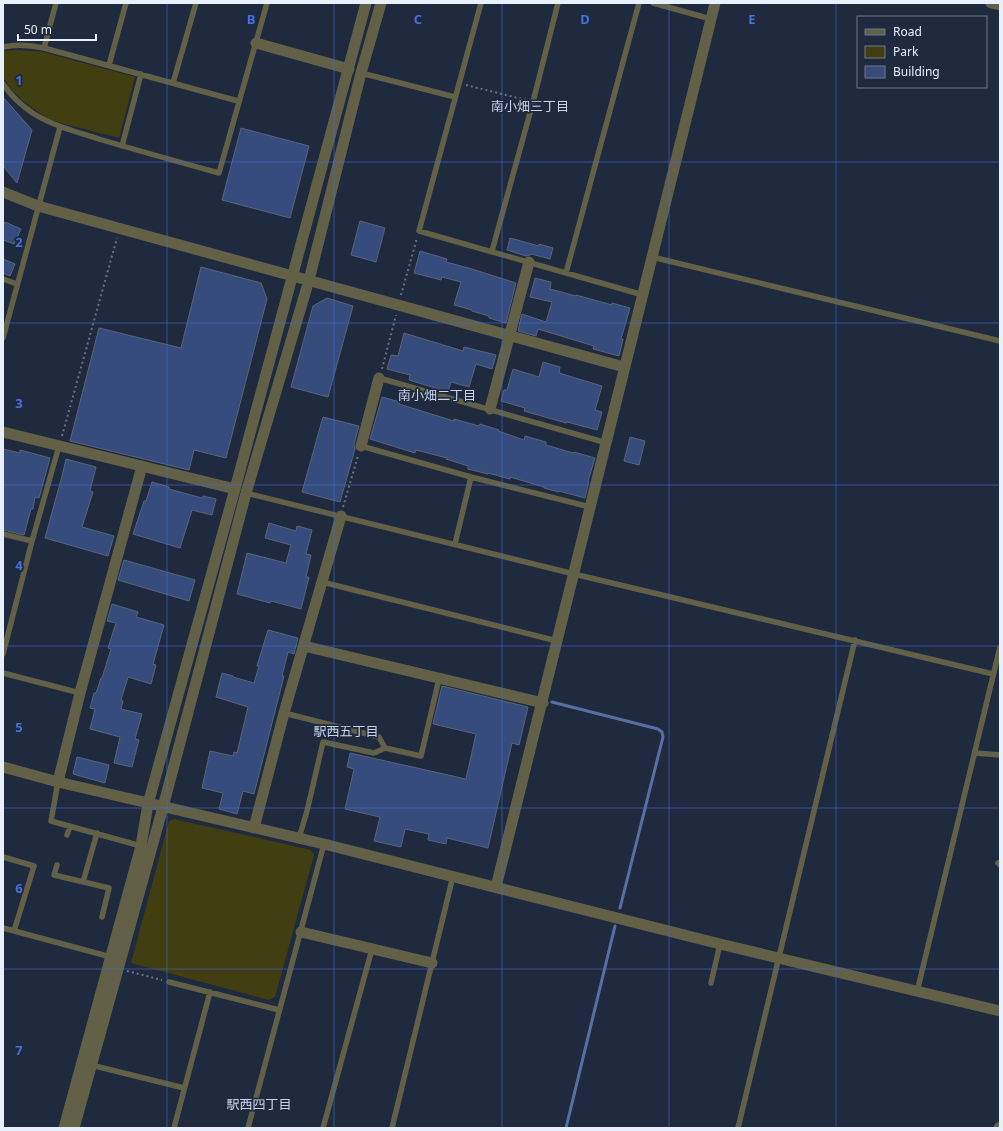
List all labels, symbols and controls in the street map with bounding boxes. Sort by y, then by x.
text: B [247,10,255,28]
text: C [414,10,422,28]
text: D [580,10,590,28]
text: E [748,10,756,28]
scale bar [18,16,96,42]
legend [857,16,987,88]
text: 50 m [24,21,52,38]
text: Road [893,23,922,40]
text: Park [893,43,919,60]
text: Building [893,63,940,80]
text: 1 [15,71,23,89]
district label: 南小畑三丁目 [491,97,569,115]
text: 2 [15,233,23,251]
district label: 南小畑二丁目 [398,386,476,404]
text: 3 [15,394,23,412]
text: 4 [15,556,23,574]
text: 5 [15,718,23,736]
district label: 駅西五丁目 [313,722,379,740]
text: 6 [15,879,23,897]
text: 7 [15,1041,23,1059]
district label: 駅西四丁目 [226,1095,292,1113]

